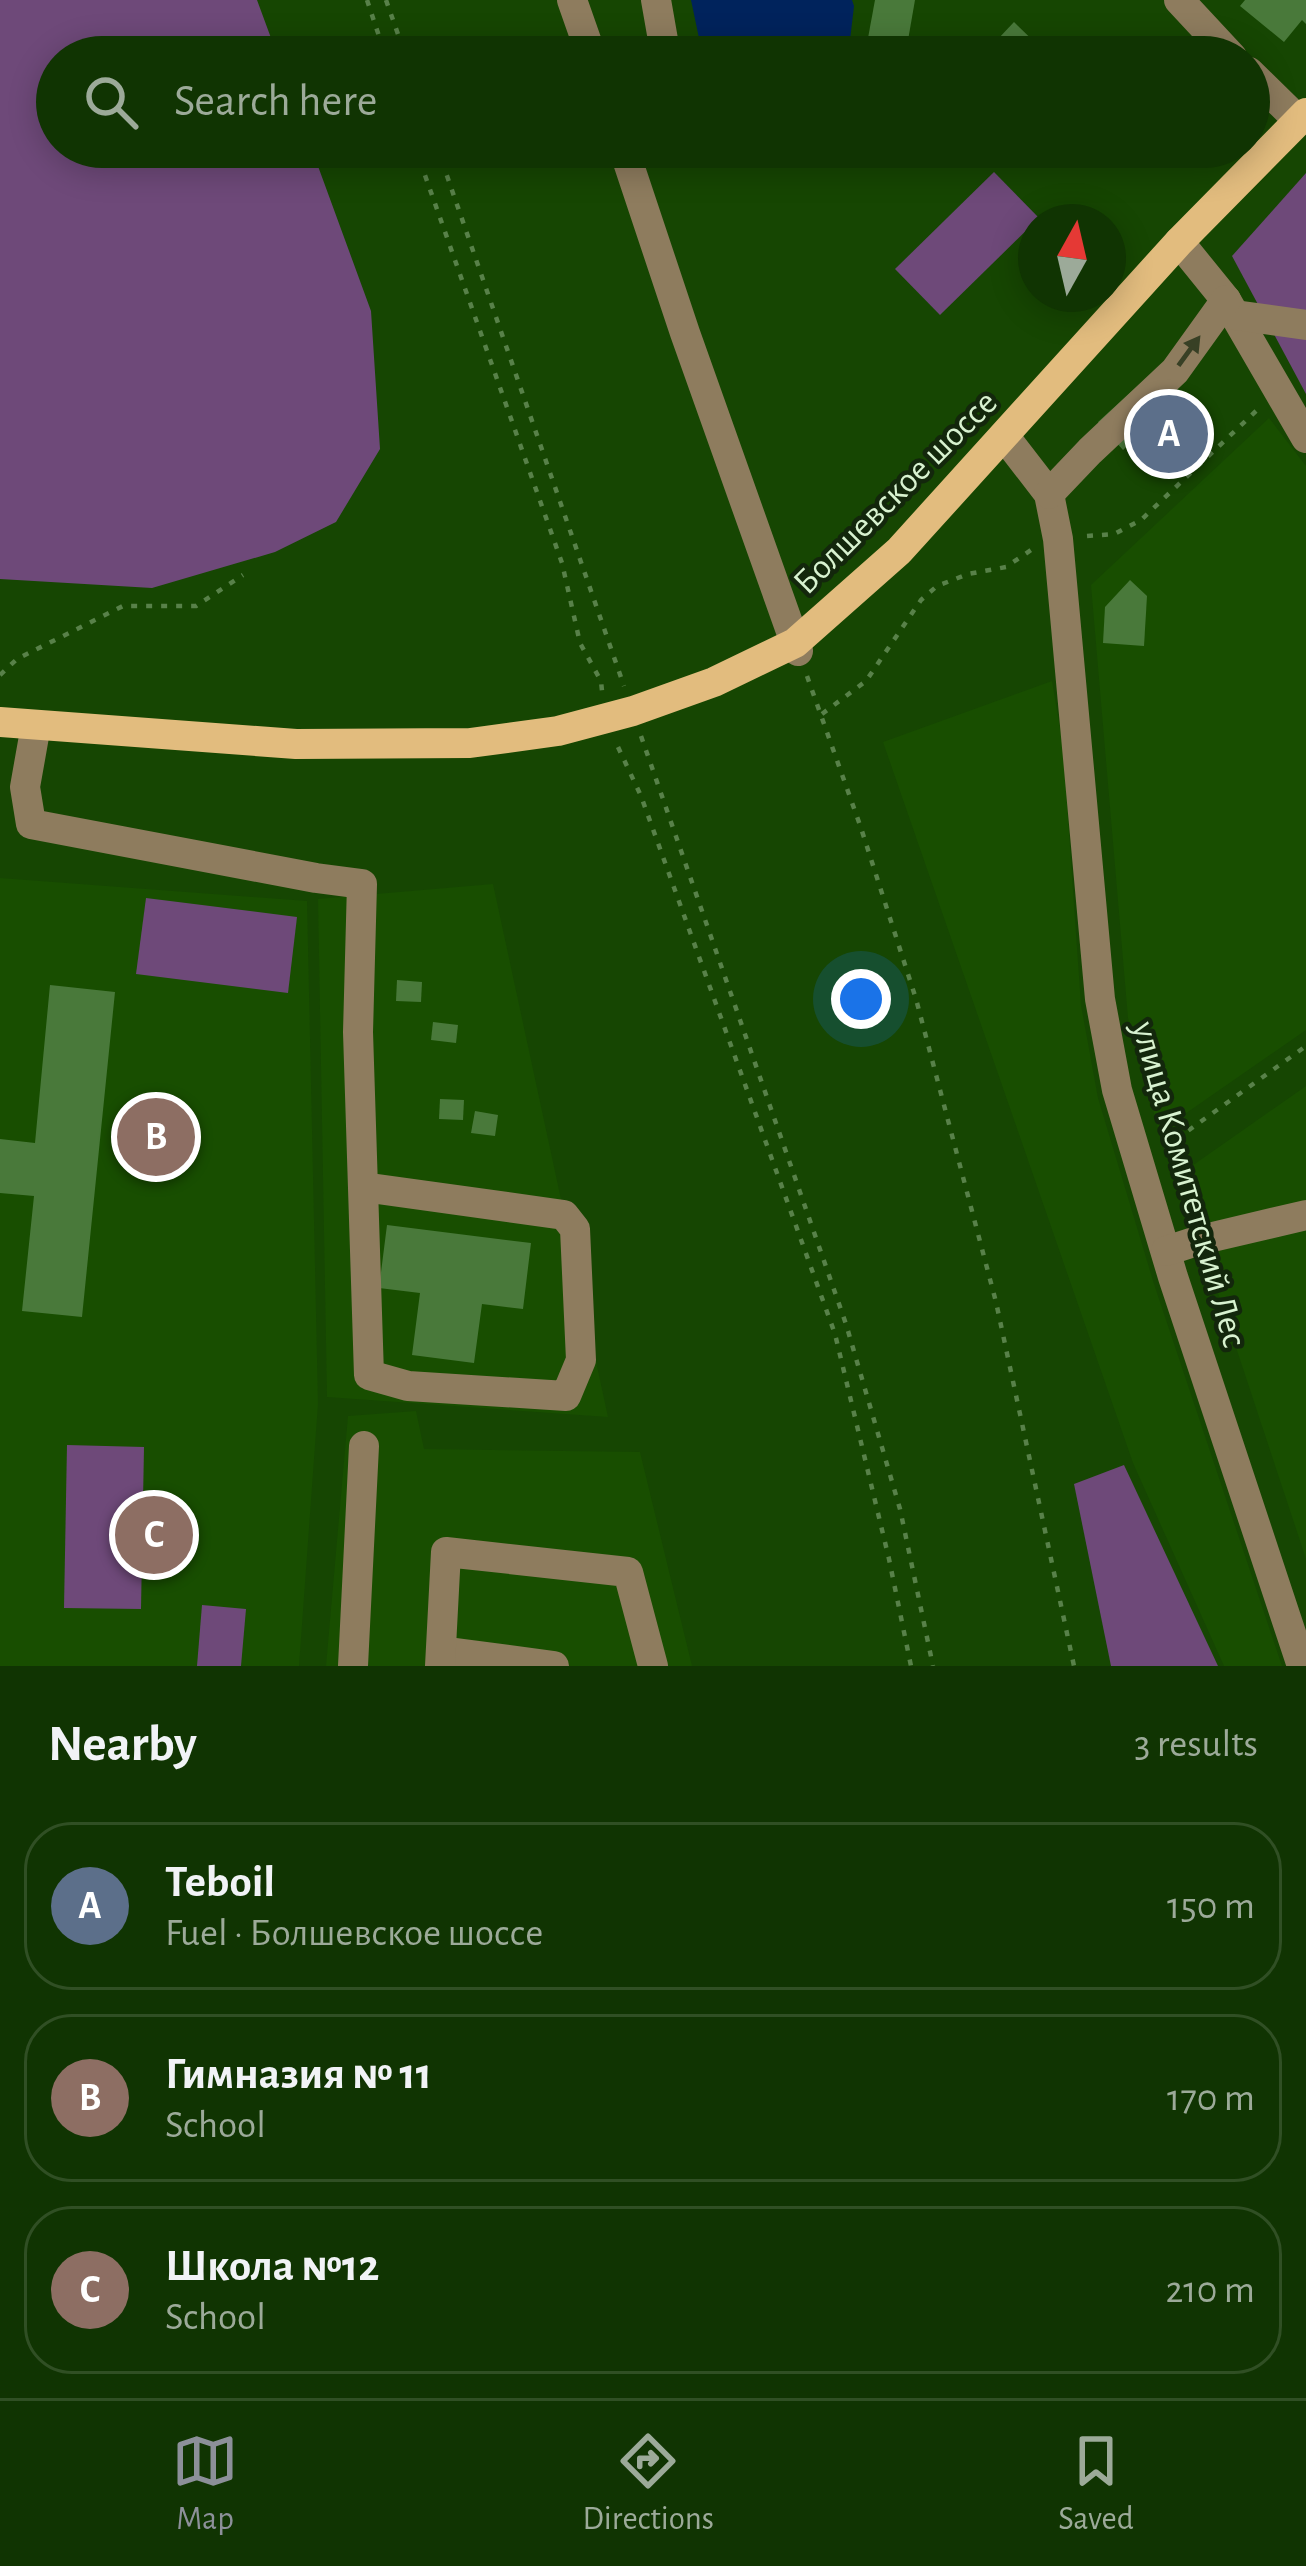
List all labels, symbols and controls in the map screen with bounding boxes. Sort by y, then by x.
search box [36,36,1270,168]
icon: search [78,69,144,135]
text: Search here [174,79,377,124]
north arrow [1018,204,1126,312]
one-way arrow [1177,335,1201,367]
street label: Болшевское шоссе [787,384,1004,601]
pin: A [1130,389,1208,479]
your location [831,969,891,1029]
street label: улица Комитетский Лес [1125,1017,1253,1352]
pin: B [117,1092,195,1182]
pin: C [115,1490,193,1580]
text: Nearby [48,1719,197,1770]
text: 3 results [1134,1725,1258,1764]
text: Teboil [165,1860,275,1905]
text: A [78,1887,102,1926]
text: 150 m [1167,1887,1255,1926]
text: Fuel · Болшевское шоссе [165,1914,543,1953]
text: Гимназия № 11 [165,2052,432,2097]
text: B [79,2079,101,2118]
text: 170 m [1167,2079,1255,2118]
text: School [165,2106,266,2145]
text: Школа №12 [165,2244,379,2289]
text: C [80,2271,100,2310]
text: 210 m [1166,2271,1255,2310]
text: School [165,2298,266,2337]
tab: Map [172,2428,238,2540]
tab: Directions [582,2428,714,2540]
tab: Saved [1058,2428,1134,2540]

